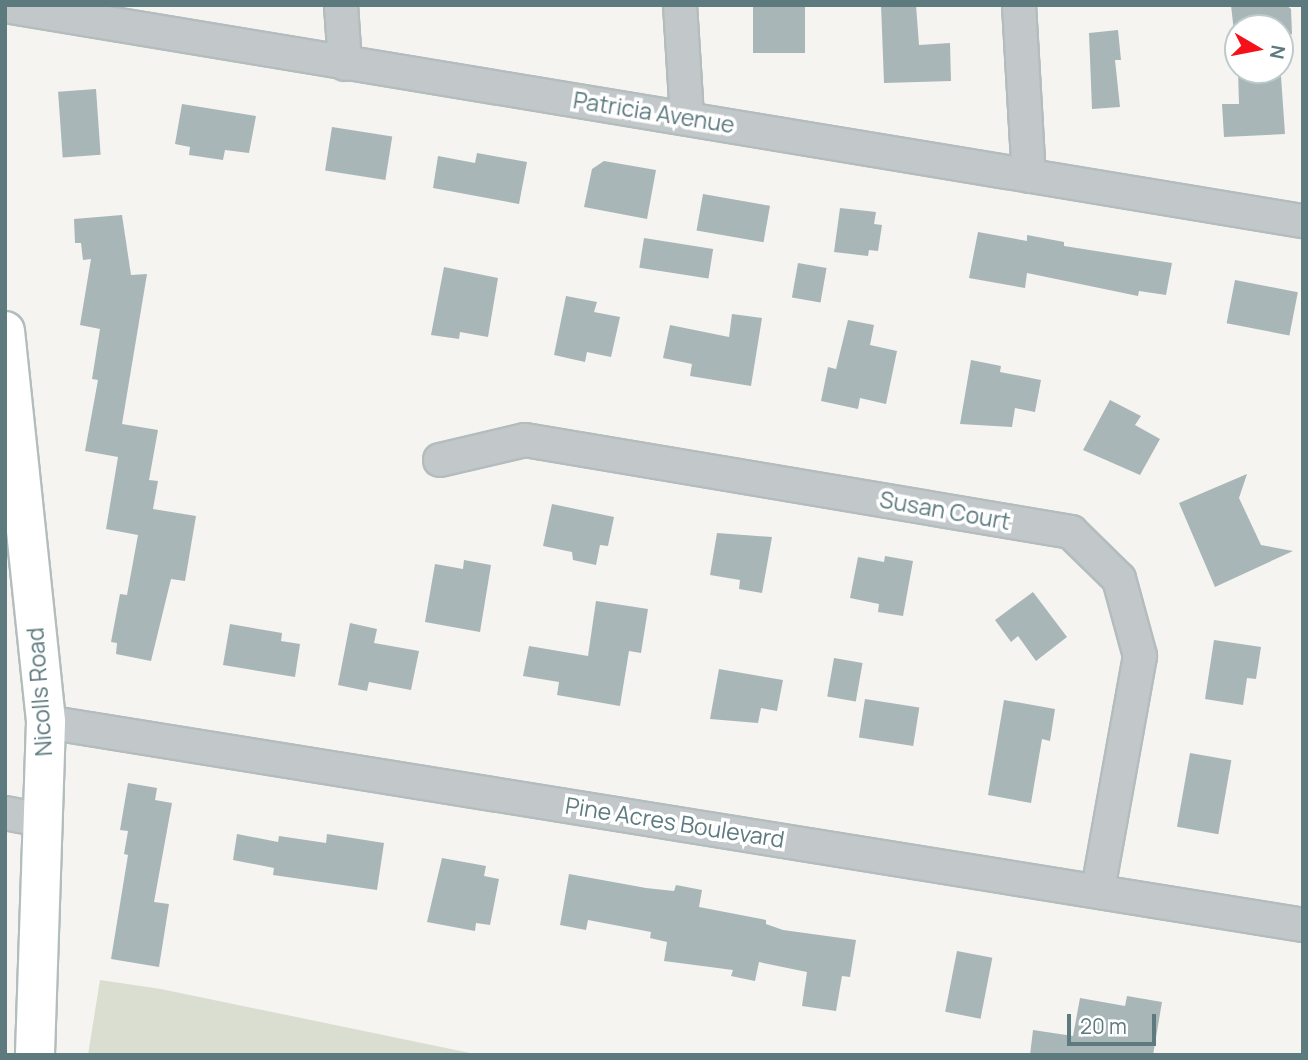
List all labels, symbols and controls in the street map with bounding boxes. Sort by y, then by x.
north arrow [1224,14,1294,84]
text: N [1264,43,1292,61]
street label: Patricia Avenue [571,86,737,138]
street label: Susan Court [878,485,1012,535]
street label: Nicolls Road [21,627,57,757]
street label: Pine Acres Boulevard [563,791,787,853]
scale bar [1070,1000,1159,1044]
text: 20 m [1080,1012,1127,1040]

